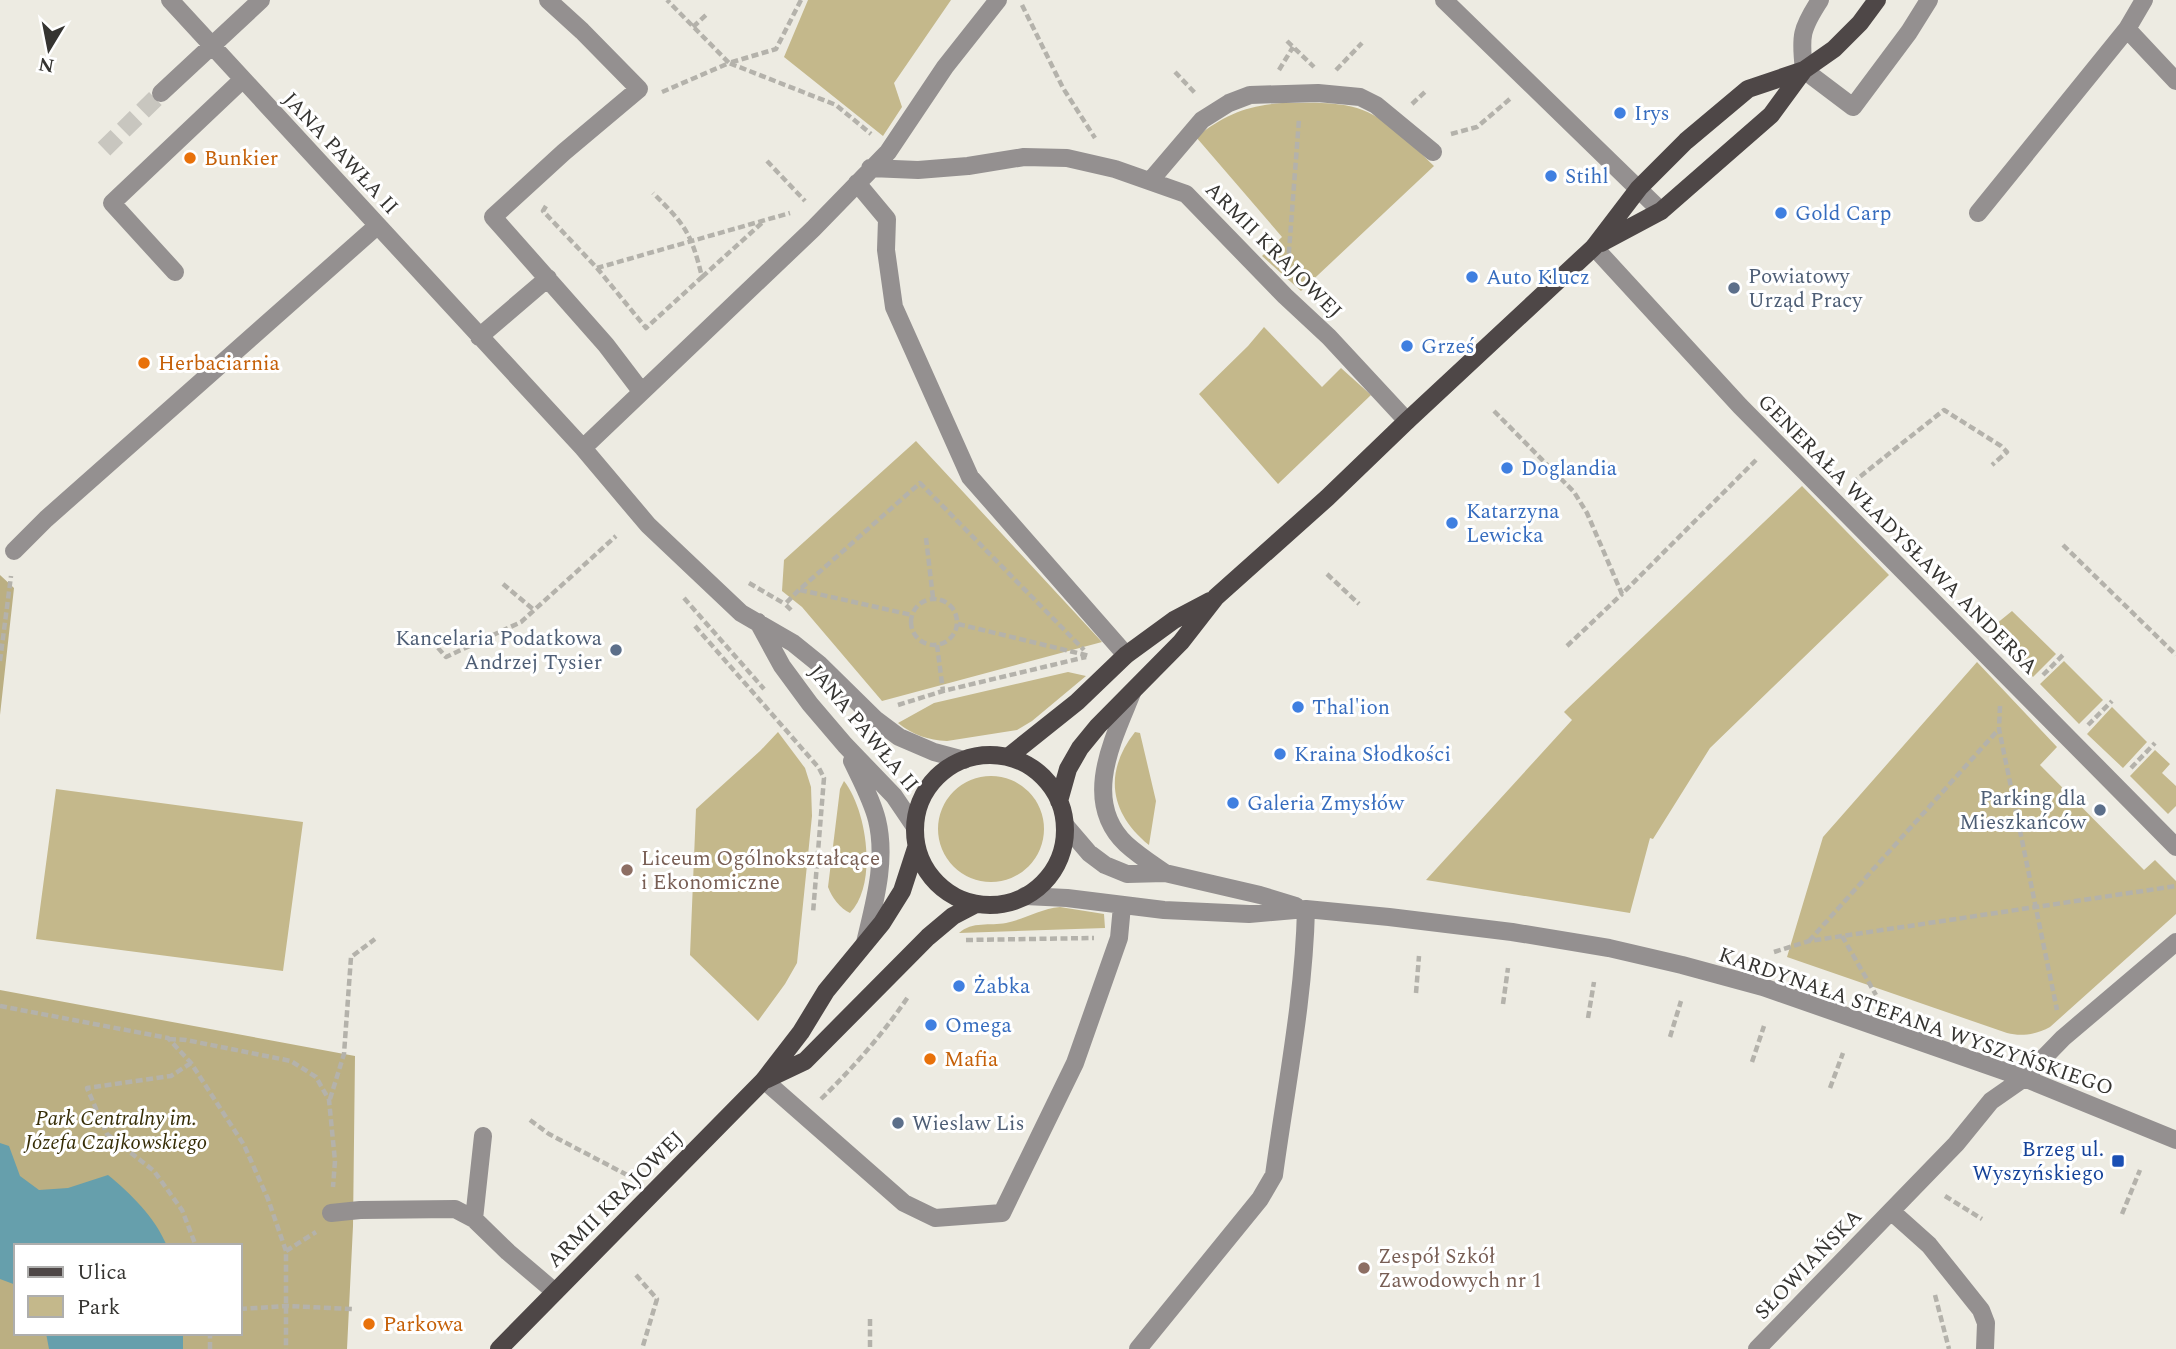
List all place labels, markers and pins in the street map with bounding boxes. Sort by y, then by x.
place label: Irys [1634,98,1670,130]
marker: Irys [1612,105,1628,121]
place label: Bunkier [204,143,278,175]
marker: Bunkier [182,150,198,166]
place label: Stihl [1565,161,1609,193]
marker: Stihl [1543,168,1559,184]
place label: Gold Carp [1795,198,1891,230]
marker: Gold Carp [1773,205,1789,221]
place label: Powiatowy Urząd Pracy [1748,261,1863,317]
place label: Auto Klucz [1486,262,1590,294]
marker: Auto Klucz [1464,269,1480,285]
marker: Powiatowy Urząd Pracy [1726,280,1742,296]
place label: Grześ [1421,331,1475,363]
marker: Grześ [1399,338,1415,354]
place label: Herbaciarnia [158,348,281,380]
marker: Herbaciarnia [136,355,152,371]
place label: Doglandia [1521,453,1618,485]
marker: Doglandia [1499,460,1515,476]
place label: Katarzyna Lewicka [1466,496,1560,552]
marker: Katarzyna Lewicka [1444,515,1460,531]
place label: Kancelaria Podatkowa Andrzej Tysier [395,623,603,679]
marker: Kancelaria Podatkowa Andrzej Tysier [608,642,624,658]
place label: Thal'ion [1312,692,1390,724]
marker: Thal'ion [1290,699,1306,715]
place label: Kraina Słodkości [1294,739,1451,771]
marker: Kraina Słodkości [1272,746,1288,762]
place label: Parking dla Mieszkańców [1959,783,2087,839]
place label: Galeria Zmysłów [1247,788,1405,820]
marker: Galeria Zmysłów [1225,795,1241,811]
marker: Parking dla Mieszkańców [2092,802,2108,818]
place label: Liceum Ogólnokształcące i Ekonomiczne [641,843,880,899]
marker: Liceum Ogólnokształcące i Ekonomiczne [619,862,635,878]
place label: Żabka [973,971,1031,1003]
marker: Żabka [951,978,967,994]
place label: Omega [945,1010,1012,1042]
marker: Omega [923,1017,939,1033]
place label: Mafia [944,1044,999,1076]
marker: Mafia [922,1051,938,1067]
place label: Wieslaw Lis [912,1108,1025,1140]
marker: Wieslaw Lis [890,1115,906,1131]
place label: Brzeg ul. Wyszyńskiego [1972,1134,2104,1190]
marker: Brzeg ul. Wyszyńskiego [2110,1153,2126,1169]
place label: Zespół Szkół Zawodowych nr 1 [1378,1241,1542,1297]
marker: Zespół Szkół Zawodowych nr 1 [1356,1260,1372,1276]
place label: Parkowa [383,1309,464,1341]
marker: Parkowa [361,1316,377,1332]

